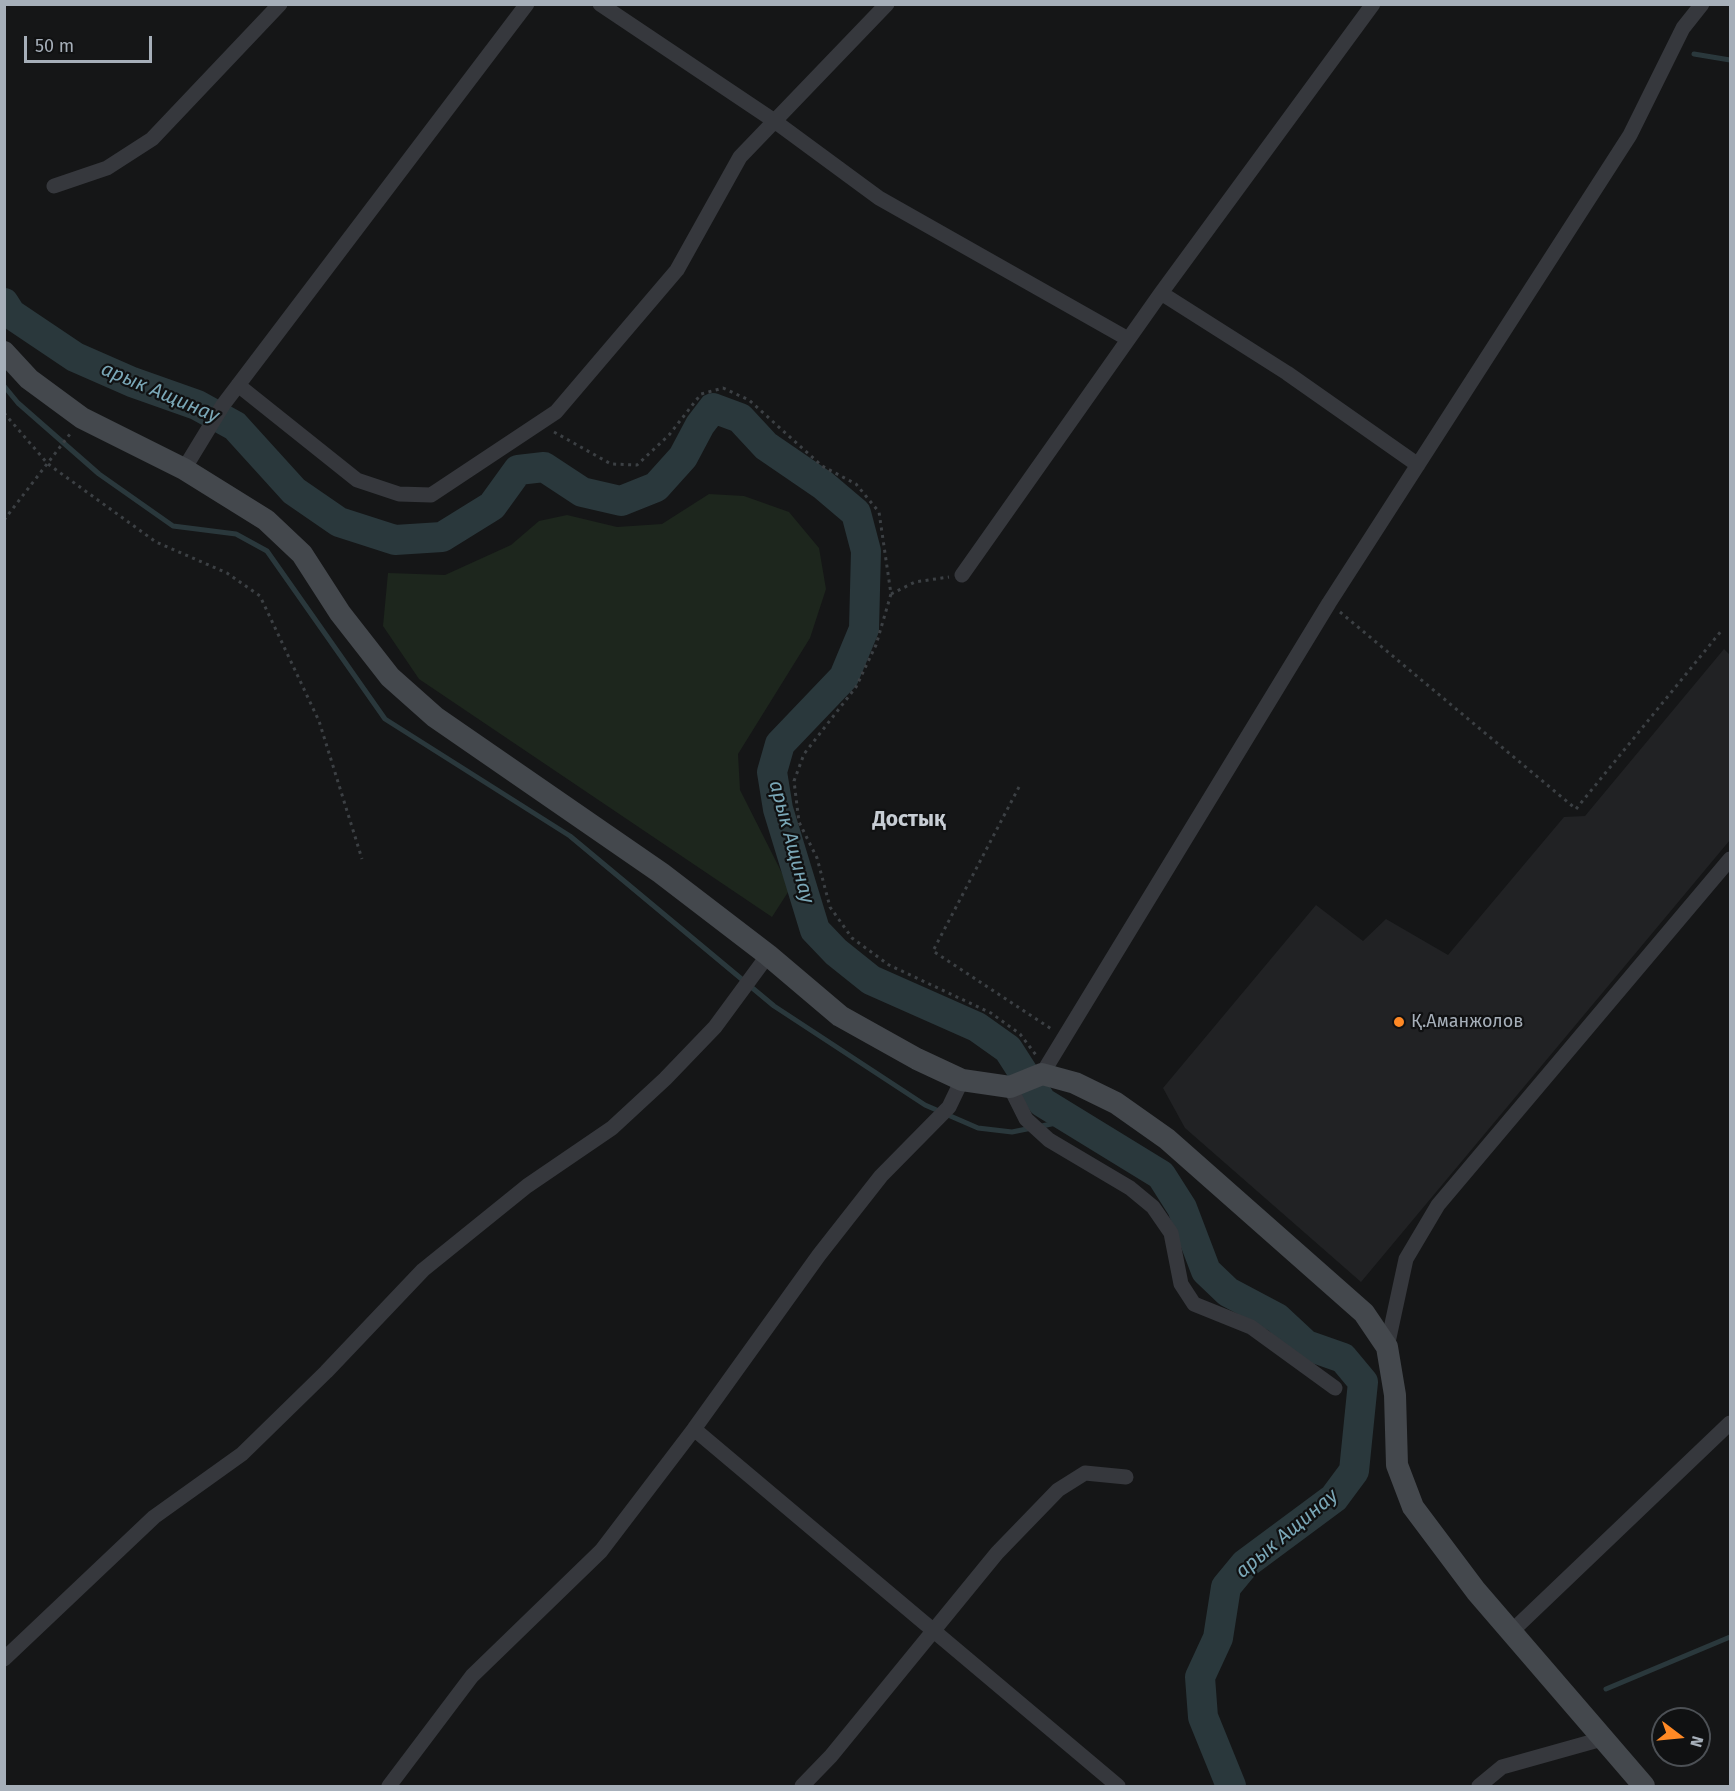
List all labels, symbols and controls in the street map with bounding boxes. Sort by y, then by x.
scale bar [27,24,154,62]
text: 50 m [35,35,74,57]
water label: арык Ащинау [97,357,223,429]
water label: арык Ащинау [763,778,819,906]
district label: Достық [873,807,945,833]
place label: Қ.Аманжолов [1411,1011,1523,1033]
marker: Қ.Аманжолов [1392,1015,1406,1029]
water label: арык Ащинау [1231,1484,1343,1584]
north arrow [1651,1707,1711,1767]
text: N [1686,1734,1707,1749]

